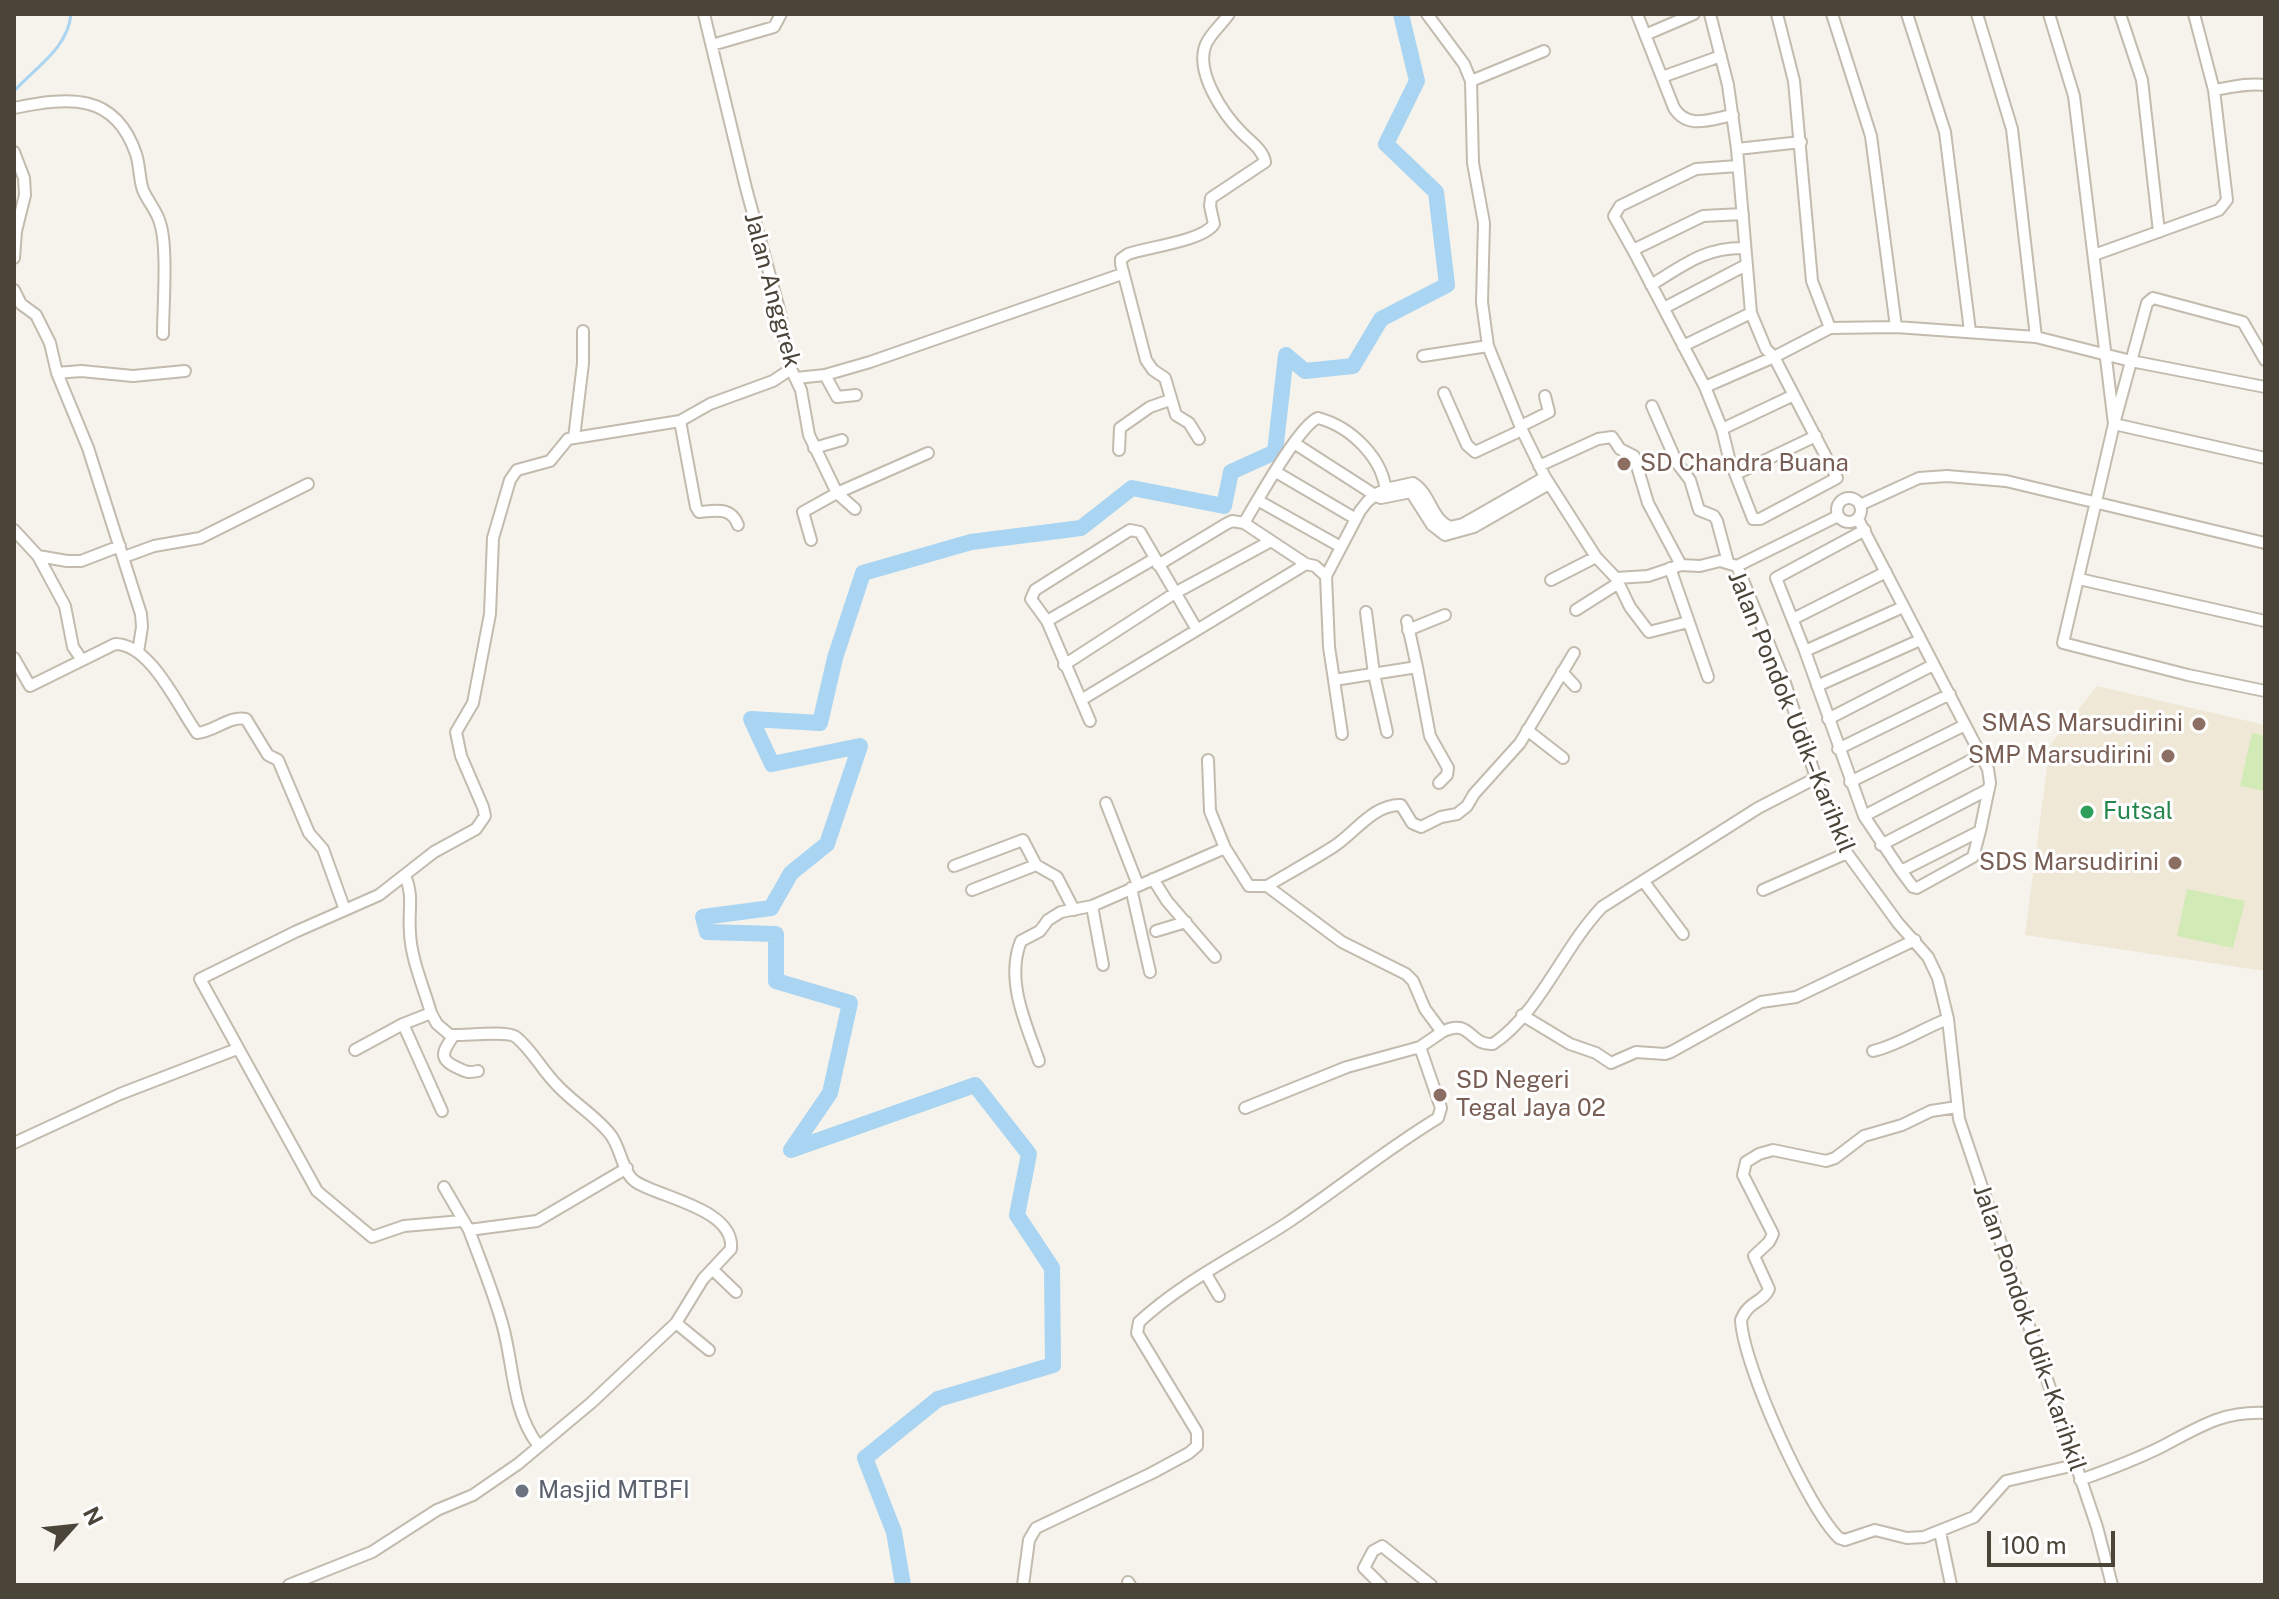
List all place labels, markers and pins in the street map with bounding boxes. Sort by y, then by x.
place label: SD Chandra Buana [1640,450,1849,478]
marker: SD Chandra Buana [1615,455,1633,473]
place label: SMAS Marsudirini [1981,710,2183,738]
marker: SMAS Marsudirini [2190,715,2208,733]
place label: SMP Marsudirini [1968,742,2152,770]
marker: SMP Marsudirini [2159,747,2177,765]
place label: Futsal [2103,798,2173,826]
marker: Futsal [2078,803,2096,821]
place label: SDS Marsudirini [1979,849,2159,877]
marker: SDS Marsudirini [2166,854,2184,872]
place label: SD Negeri Tegal Jaya 02 [1456,1067,1606,1123]
marker: SD Negeri Tegal Jaya 02 [1431,1086,1449,1104]
place label: Masjid MTBFI [538,1477,690,1505]
marker: Masjid MTBFI [513,1482,531,1500]

